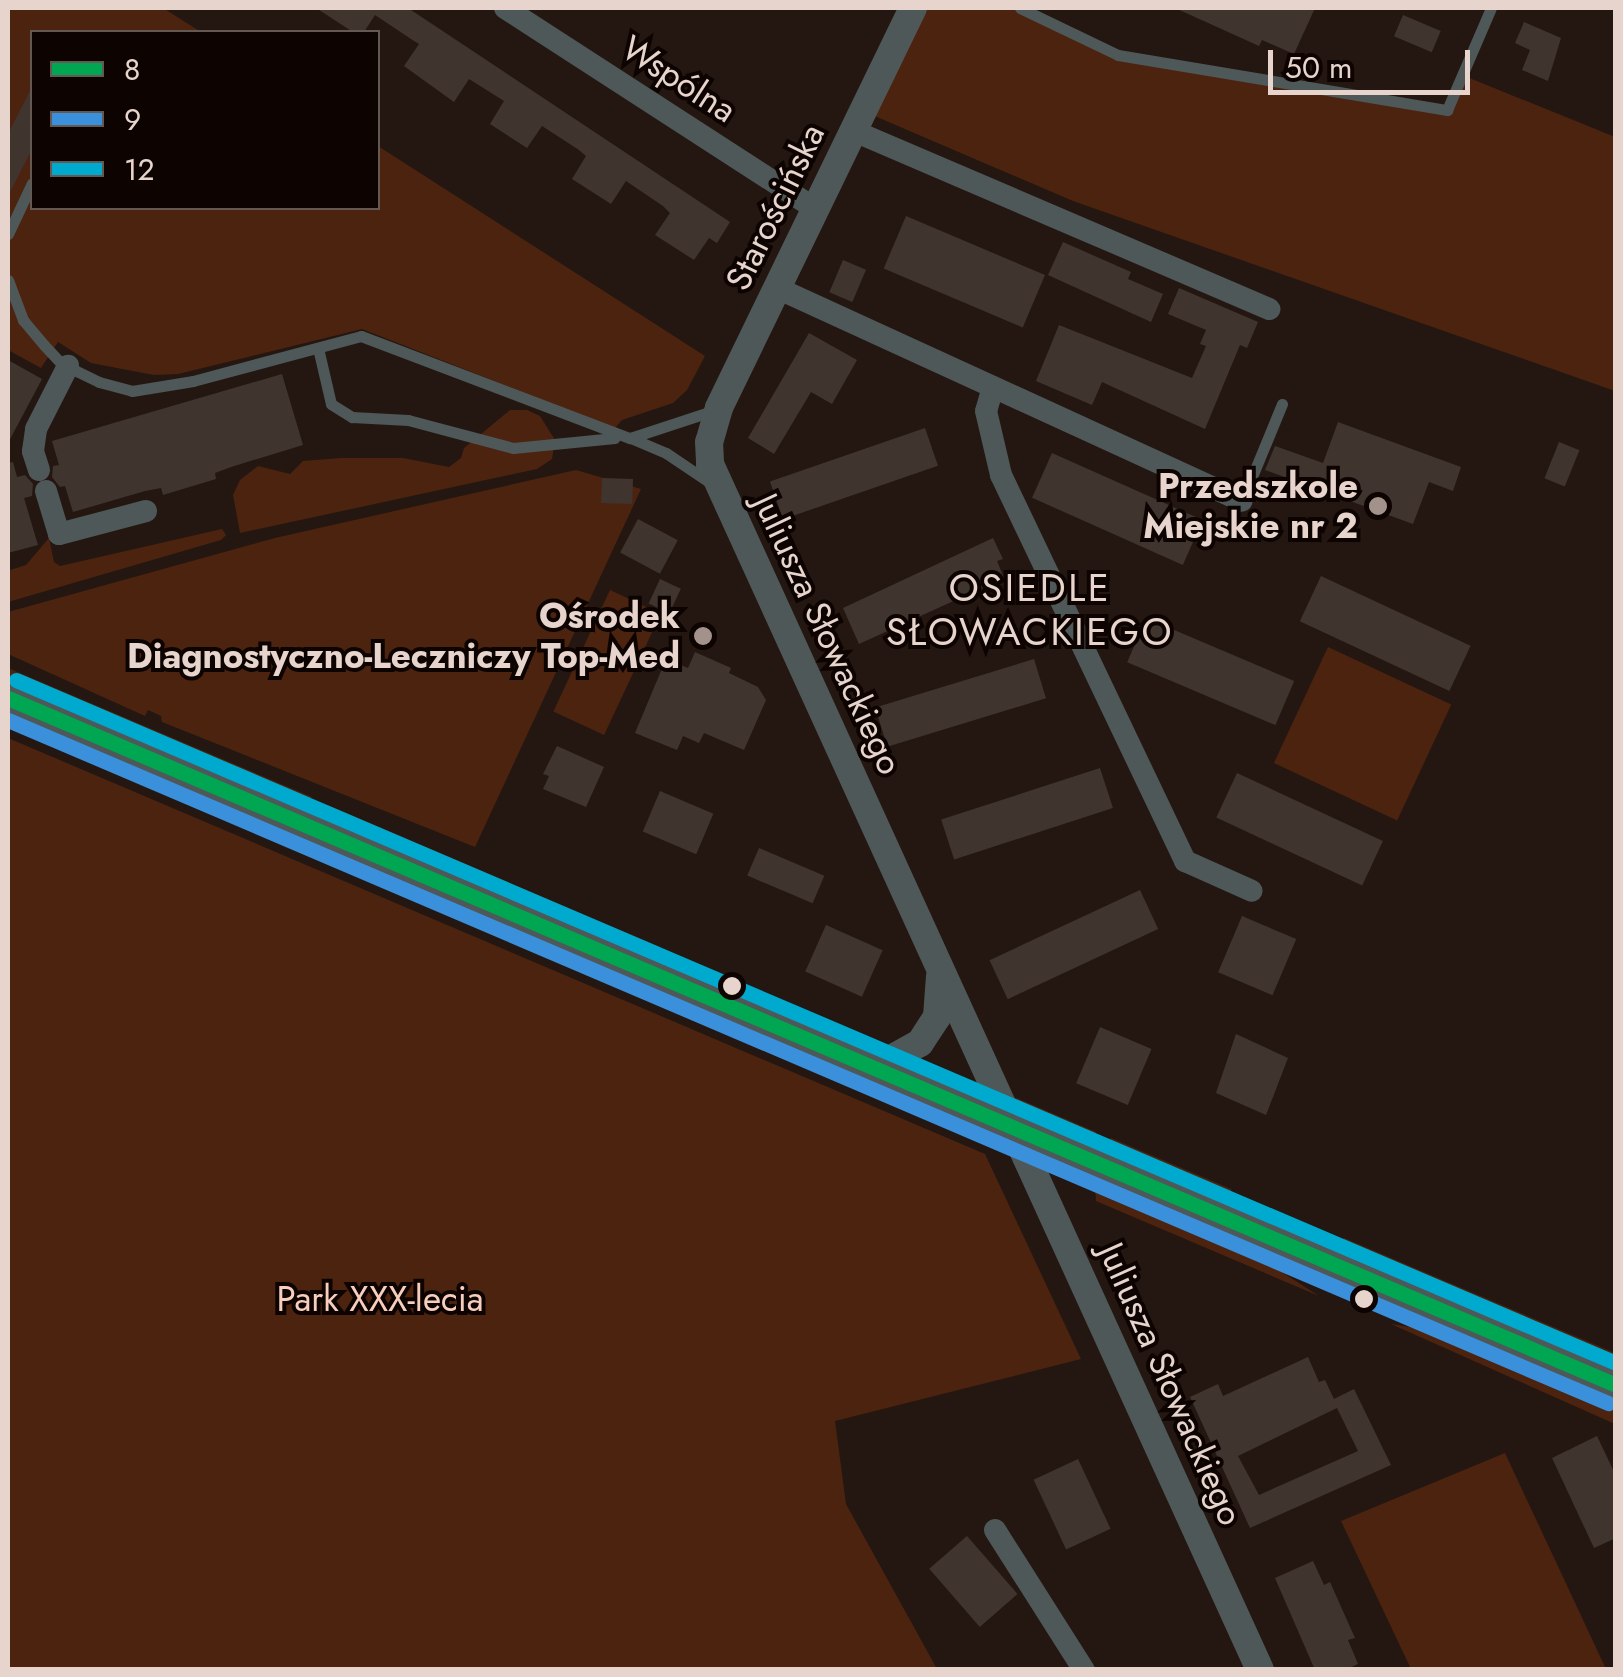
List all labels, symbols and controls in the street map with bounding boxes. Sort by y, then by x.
street label: Wspólna [614,27,744,131]
legend [30,30,380,210]
scale bar [1273,30,1476,92]
text: 50 m [1285,46,1352,89]
text: 8 [124,48,140,91]
text: 9 [124,98,141,141]
street label: Starościńska [717,117,833,297]
text: 12 [124,148,155,191]
place label: Przedszkole Miejskie nr 2 [1143,465,1358,547]
street label: Juliusza Słowackiego [745,487,911,781]
marker: Przedszkole Miejskie nr 2 [1367,495,1389,517]
district label: OSIEDLE SŁOWACKIEGO [886,565,1174,654]
place label: Ośrodek Diagnostyczno-Leczniczy Top-Med [127,595,680,677]
marker: Ośrodek Diagnostyczno-Leczniczy Top-Med [690,623,716,649]
unlabelled marker [722,976,742,996]
street label: Juliusza Słowackiego [1090,1236,1252,1532]
park label: Park XXX-lecia [276,1278,484,1320]
unlabelled marker [1354,1289,1374,1309]

